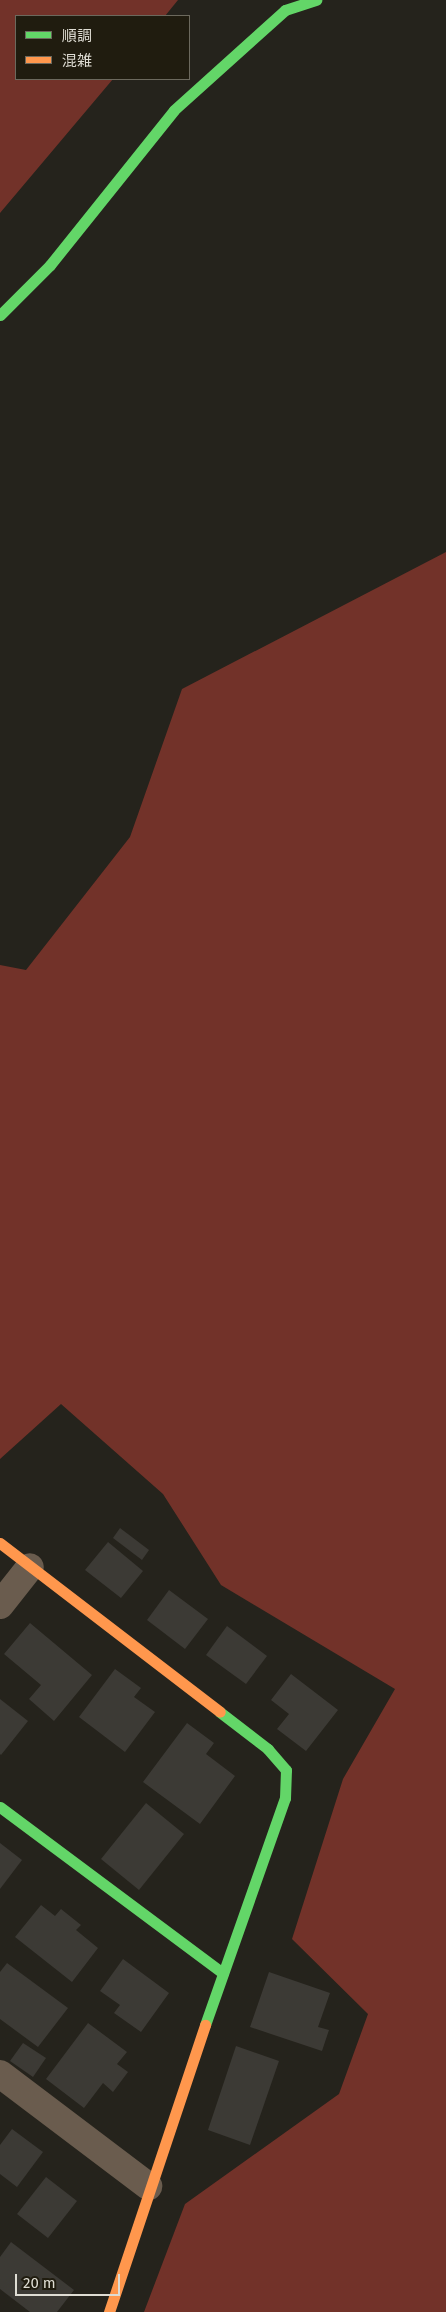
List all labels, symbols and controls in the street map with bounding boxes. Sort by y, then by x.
legend [15,15,190,80]
text: 順調 [62,27,92,45]
text: 混雑 [62,52,92,70]
scale bar [18,2264,122,2296]
text: 20 m [23,2274,56,2292]

